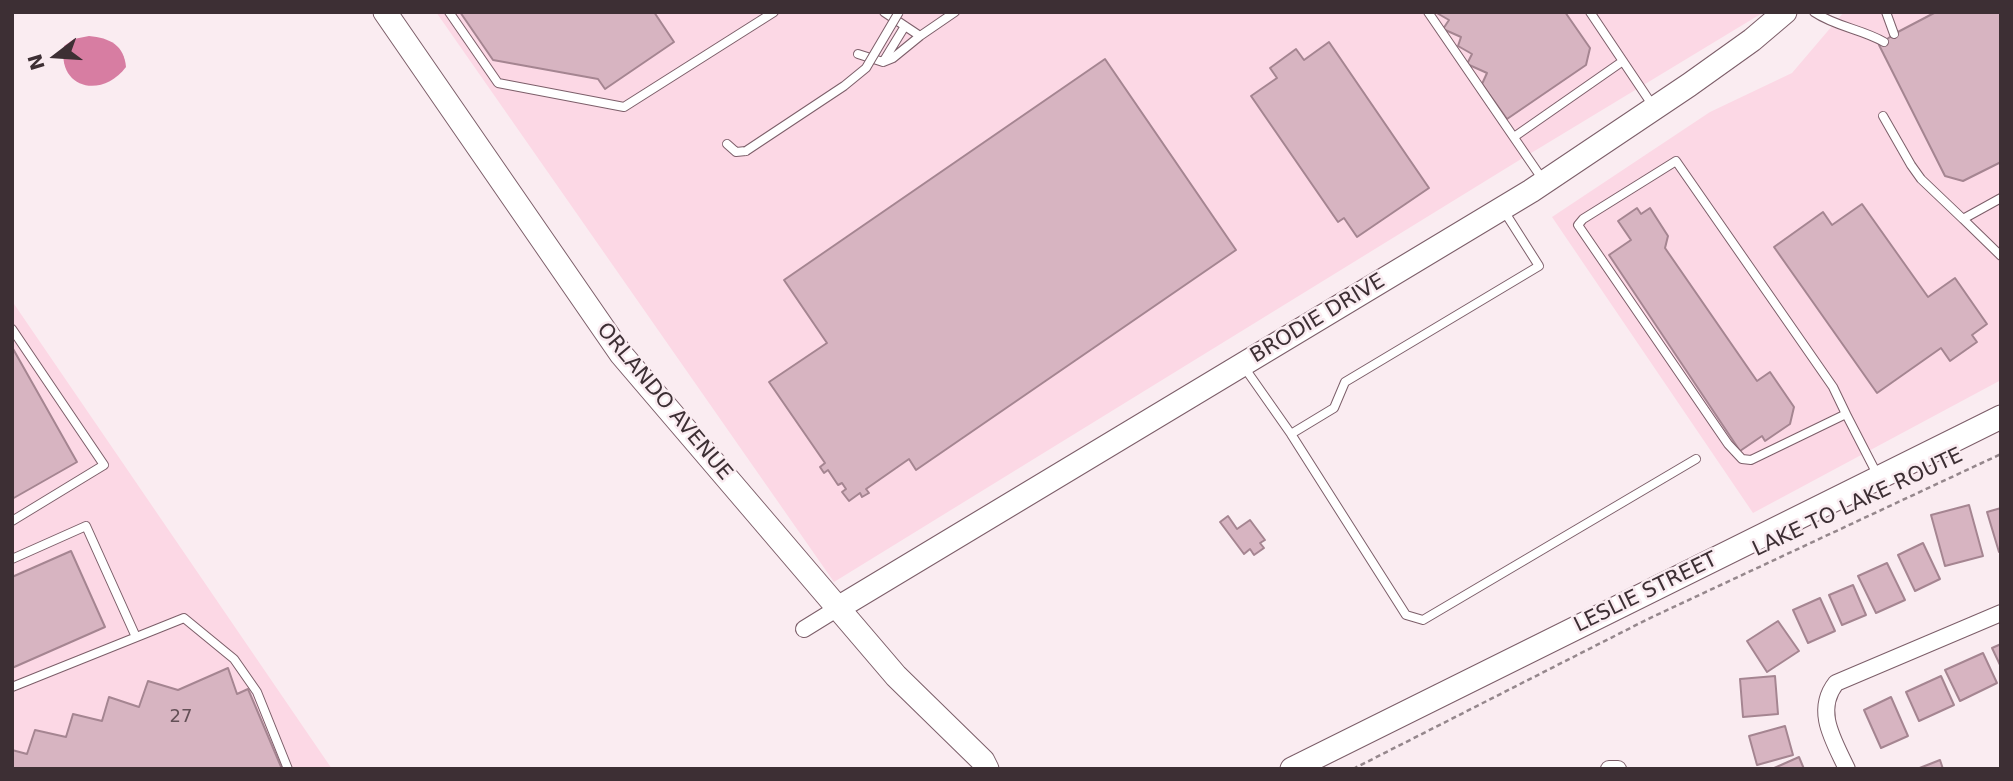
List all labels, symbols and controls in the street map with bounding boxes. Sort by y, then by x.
north arrow [21,21,91,91]
text: N [23,51,49,73]
street label: BRODIE DRIVE [1246,269,1390,369]
street label: ORLANDO AVENUE [591,318,737,486]
street label: LAKE TO LAKE ROUTE [1749,443,1967,563]
street label: LESLIE STREET [1570,547,1722,639]
house number: 27 [170,706,192,728]

